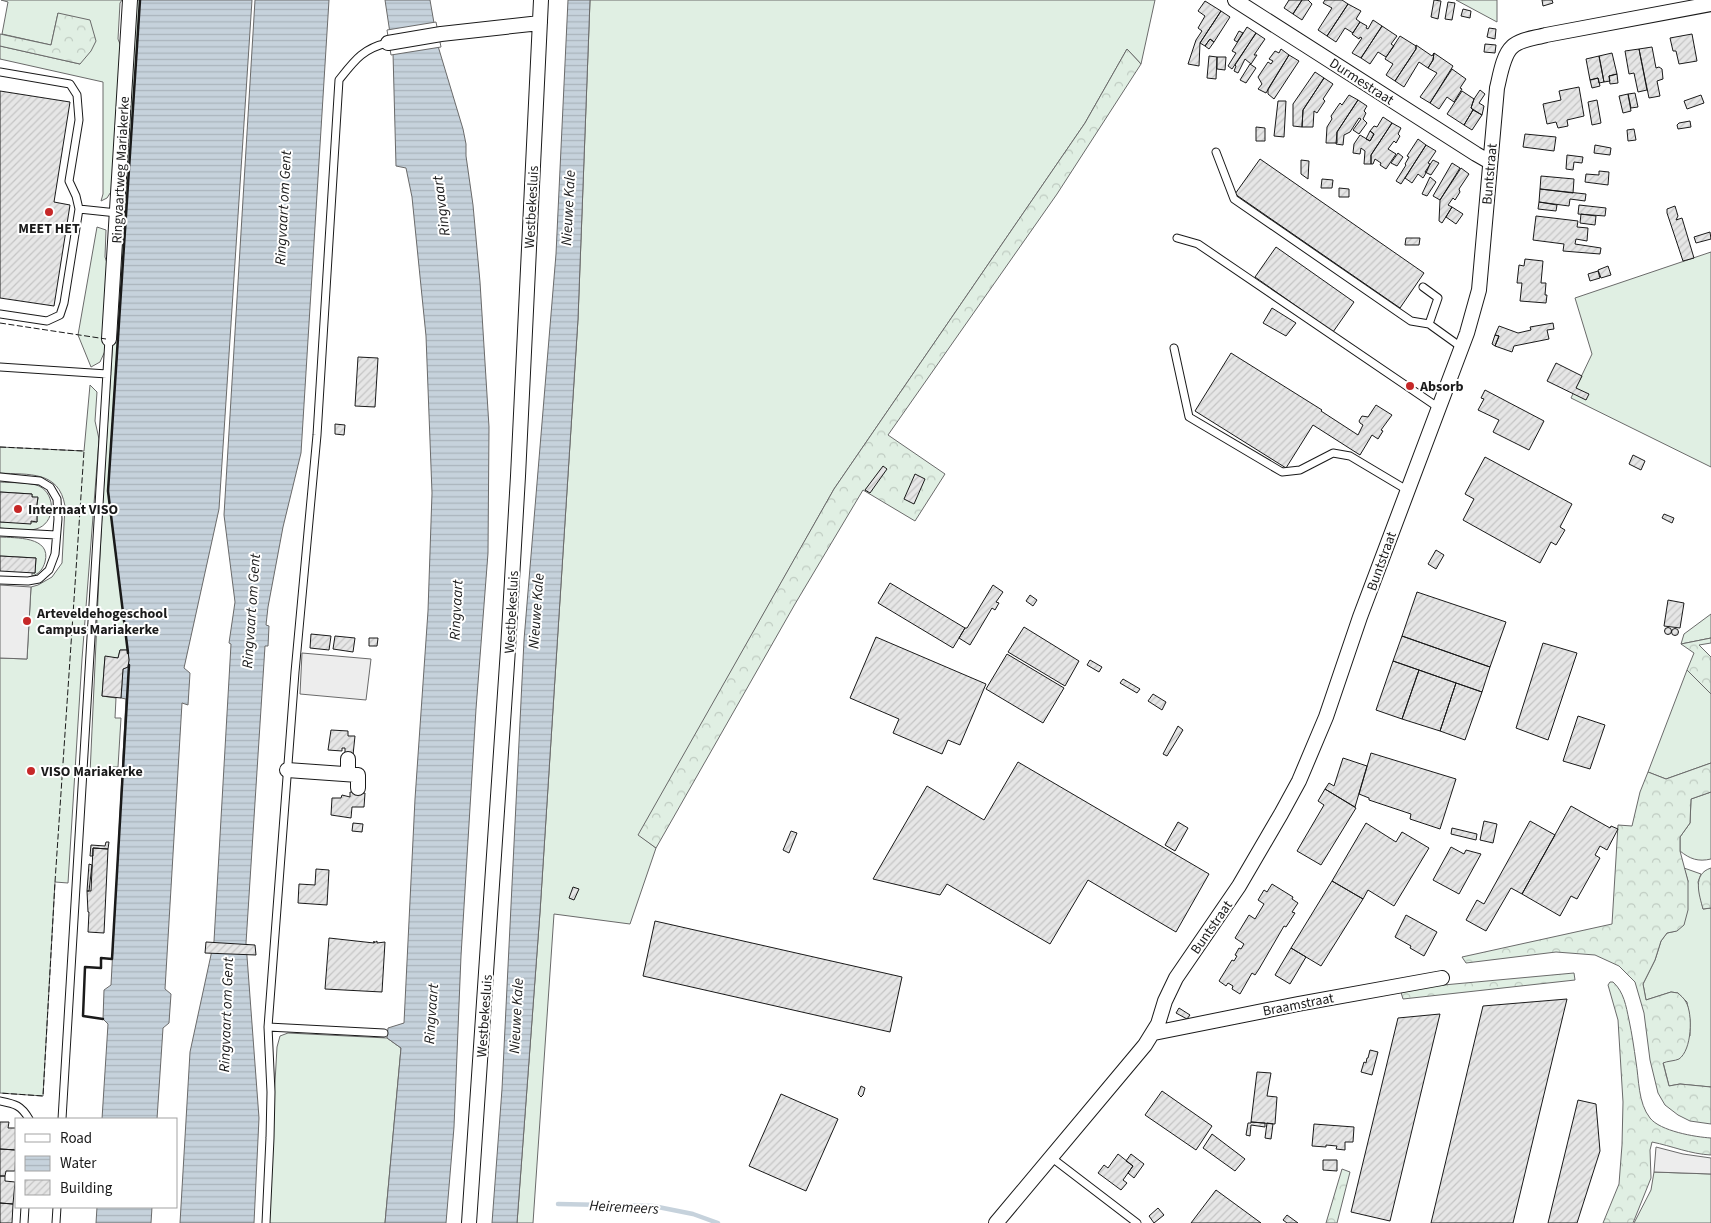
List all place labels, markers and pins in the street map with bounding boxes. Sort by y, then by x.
marker: MEET HET [43,206,55,218]
place label: MEET HET [18,219,80,239]
place label: Absorb [1419,377,1464,397]
marker: Absorb [1404,380,1416,392]
place label: Internaat VISO [28,500,118,520]
marker: Internaat VISO [12,503,24,515]
place label: Arteveldehogeschool Campus Mariakerke [36,604,167,640]
marker: Arteveldehogeschool Campus Mariakerke [21,615,33,627]
place label: VISO Mariakerke [40,762,143,782]
marker: VISO Mariakerke [25,765,37,777]

